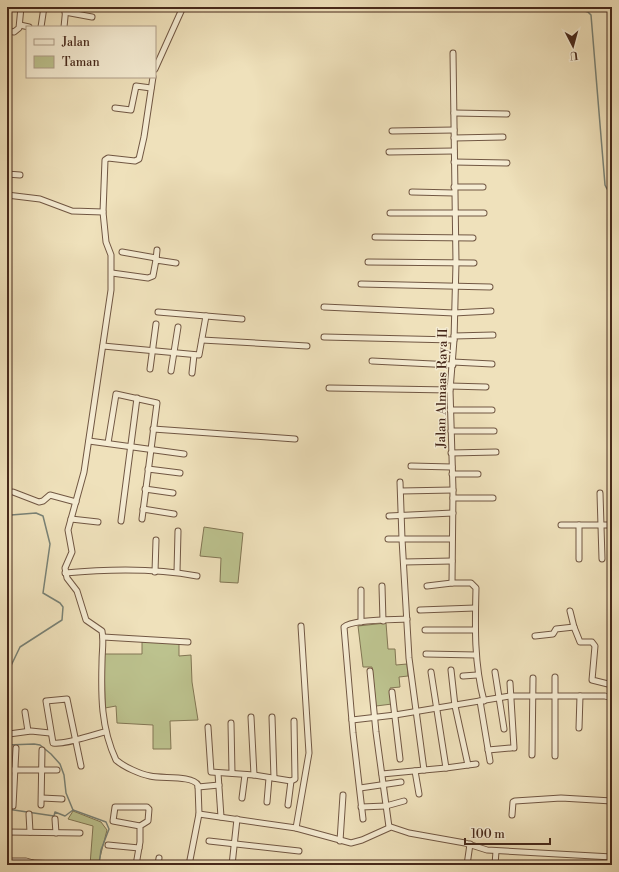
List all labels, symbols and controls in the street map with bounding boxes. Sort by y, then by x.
legend [26,26,156,78]
north arrow [553,26,593,66]
text: Jalan [61,35,90,50]
text: U [568,48,579,62]
text: Taman [62,55,100,70]
street label: Jalan Almaas Raya II [433,328,451,449]
scale bar [465,820,550,846]
text: 100 m [471,827,505,842]

